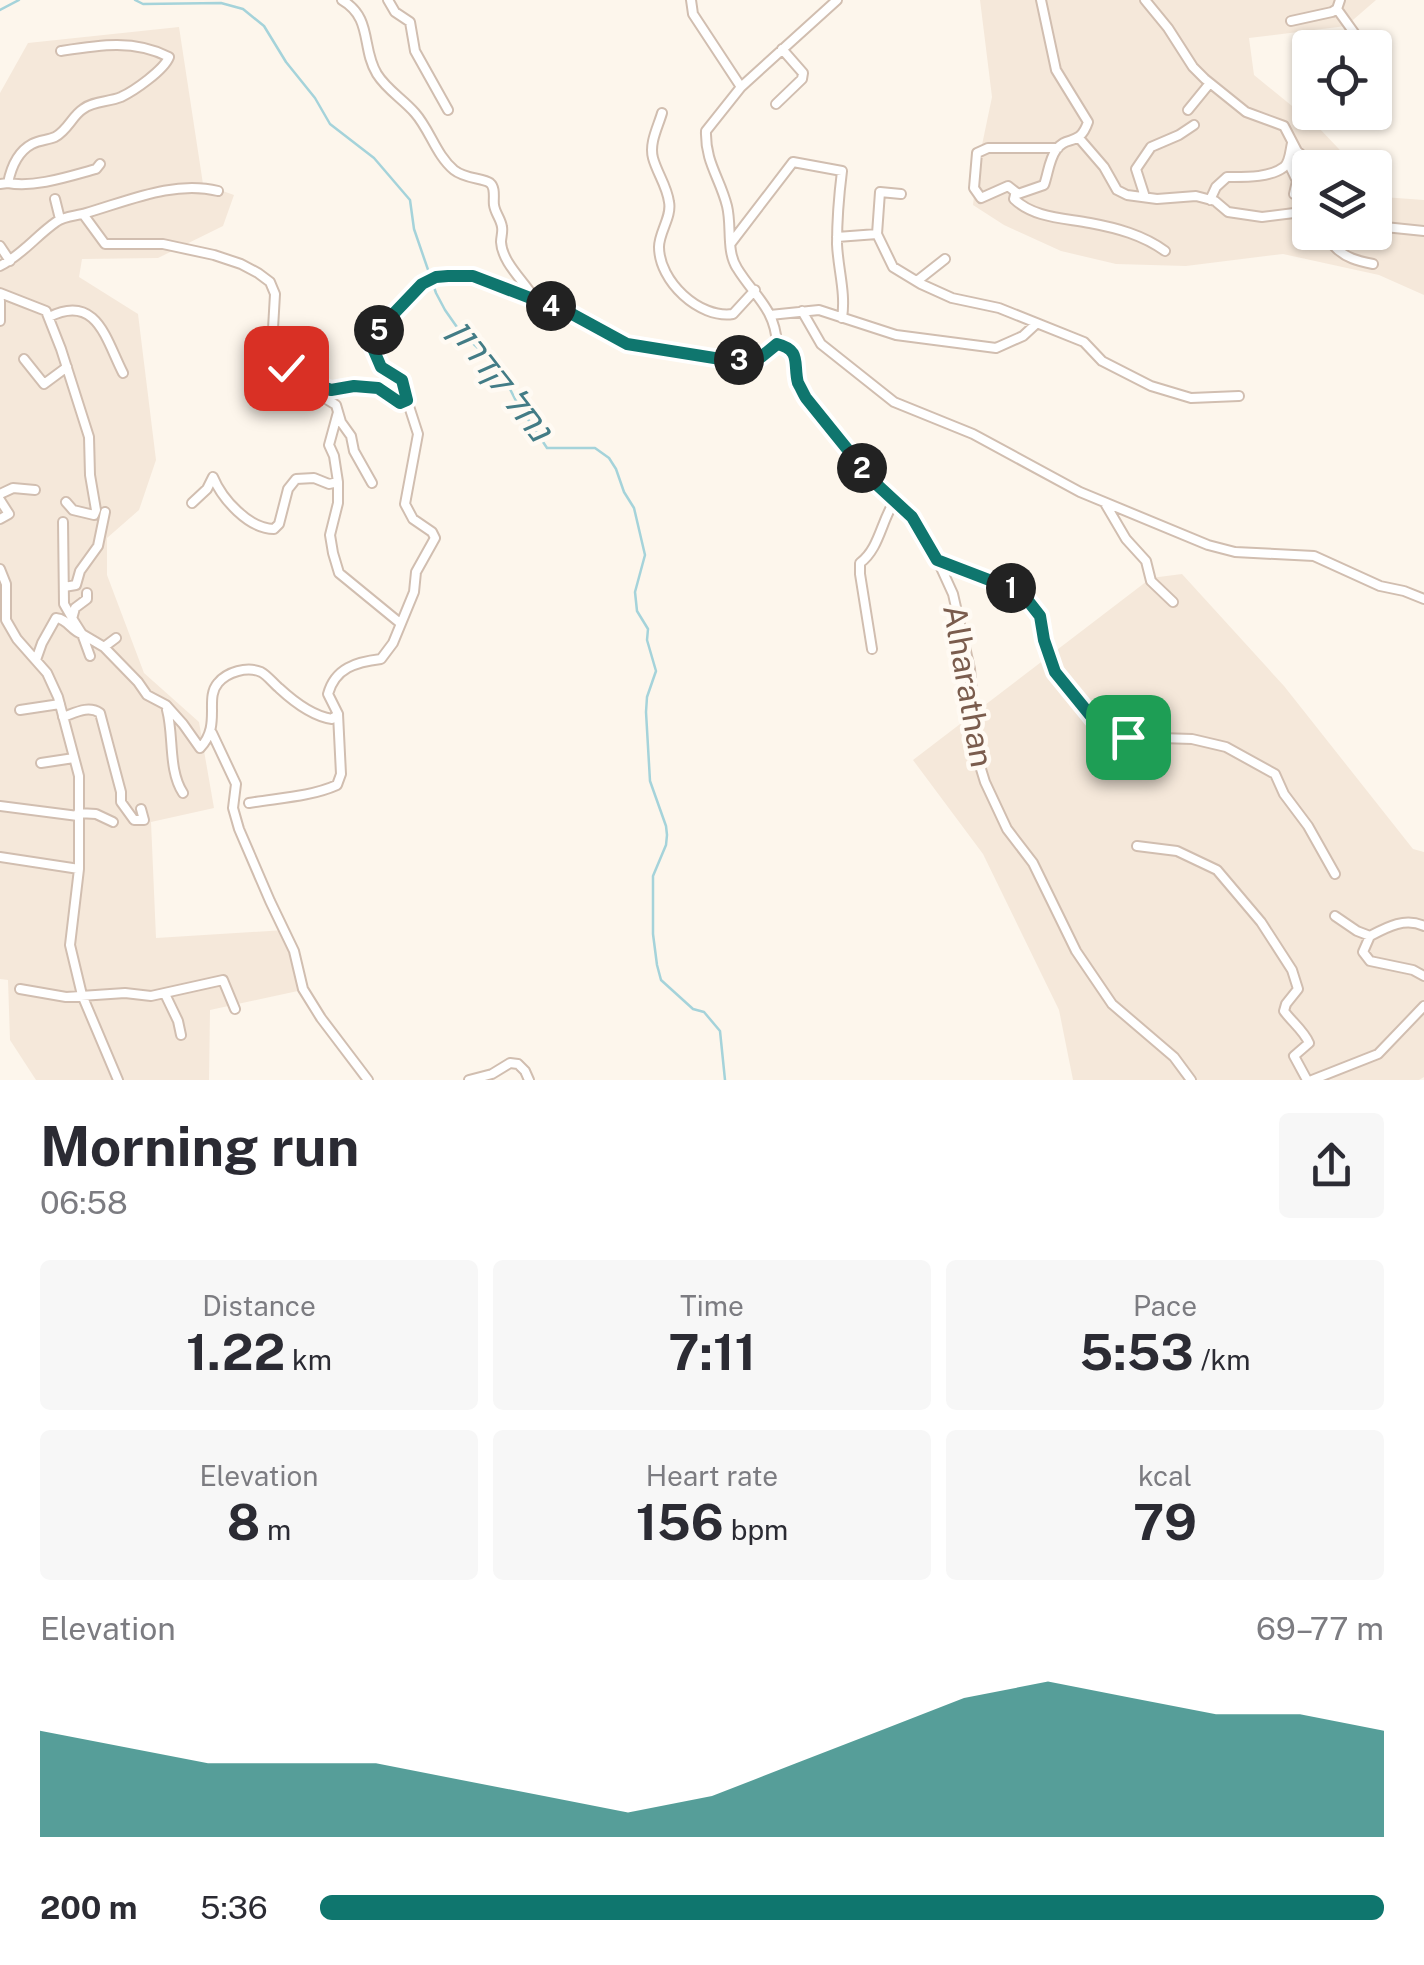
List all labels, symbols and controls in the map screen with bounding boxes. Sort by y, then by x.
map controls [1292,30,1392,250]
button: locate [1292,30,1392,130]
button: layers [1292,150,1392,250]
pin: 4 [526,281,576,331]
text: 4 [542,289,560,322]
pin: 5 [354,305,404,355]
water label: נחל קדרון [440,311,562,451]
text: 5 [370,313,388,346]
pin [244,326,329,411]
pin: 3 [714,335,764,385]
icon: check [259,341,314,396]
text: 3 [730,343,748,376]
pin: 2 [837,443,887,493]
text: 2 [853,451,871,484]
pin: 1 [986,563,1036,613]
text: 1 [1005,571,1017,604]
street label: Alharathan [936,602,1001,770]
pin [1086,695,1171,780]
icon: arrive [1101,710,1156,765]
button: share [1279,1113,1384,1218]
text: Morning run [40,1114,359,1178]
text: 06:58 [40,1184,128,1221]
text: Distance [202,1289,316,1322]
text: Time [680,1289,744,1322]
text: Pace [1133,1289,1197,1322]
text: 1.22 [186,1322,285,1381]
text: 7:11 [668,1322,756,1381]
text: 5:53 [1080,1322,1194,1381]
text: km [285,1343,332,1376]
text: /km [1194,1343,1250,1376]
text: Elevation [200,1459,318,1492]
text: Heart rate [646,1459,778,1492]
text: kcal [1138,1459,1192,1492]
text: 8 [227,1492,260,1551]
text: 156 [636,1492,724,1551]
text: 79 [1133,1492,1197,1551]
text: m [260,1513,291,1546]
text: bpm [724,1513,788,1546]
text: Elevation [40,1610,176,1647]
text: 69–77 m [1256,1610,1384,1647]
text: 200 m [40,1889,137,1926]
text: 5:36 [200,1889,268,1926]

